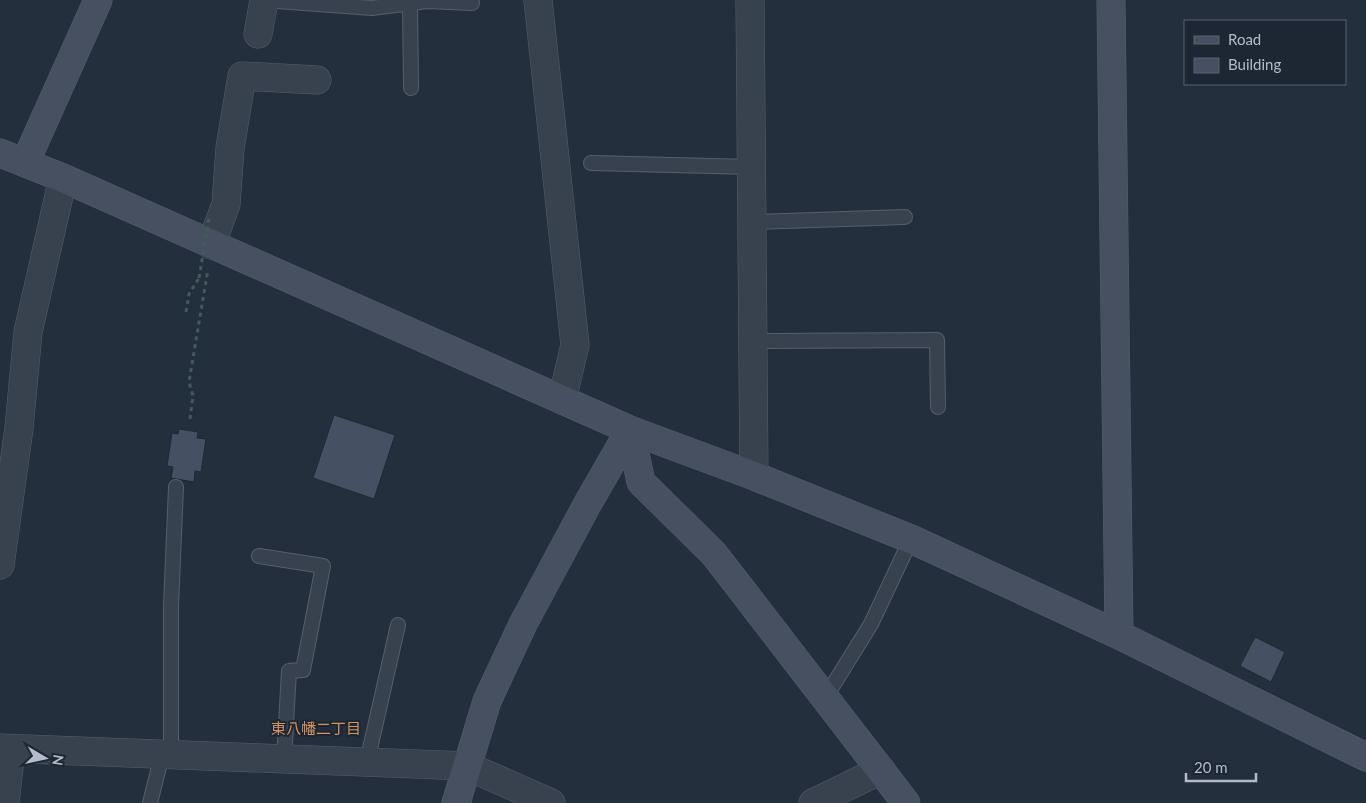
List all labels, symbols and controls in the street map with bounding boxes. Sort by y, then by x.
legend [1184,20,1346,85]
text: Road [1228,30,1261,48]
text: Building [1228,55,1281,73]
district label: 東八幡二丁目 [271,719,361,737]
north arrow [20,733,70,783]
scale bar [1186,750,1256,782]
text: N [49,753,68,767]
text: 20 m [1194,758,1228,776]

